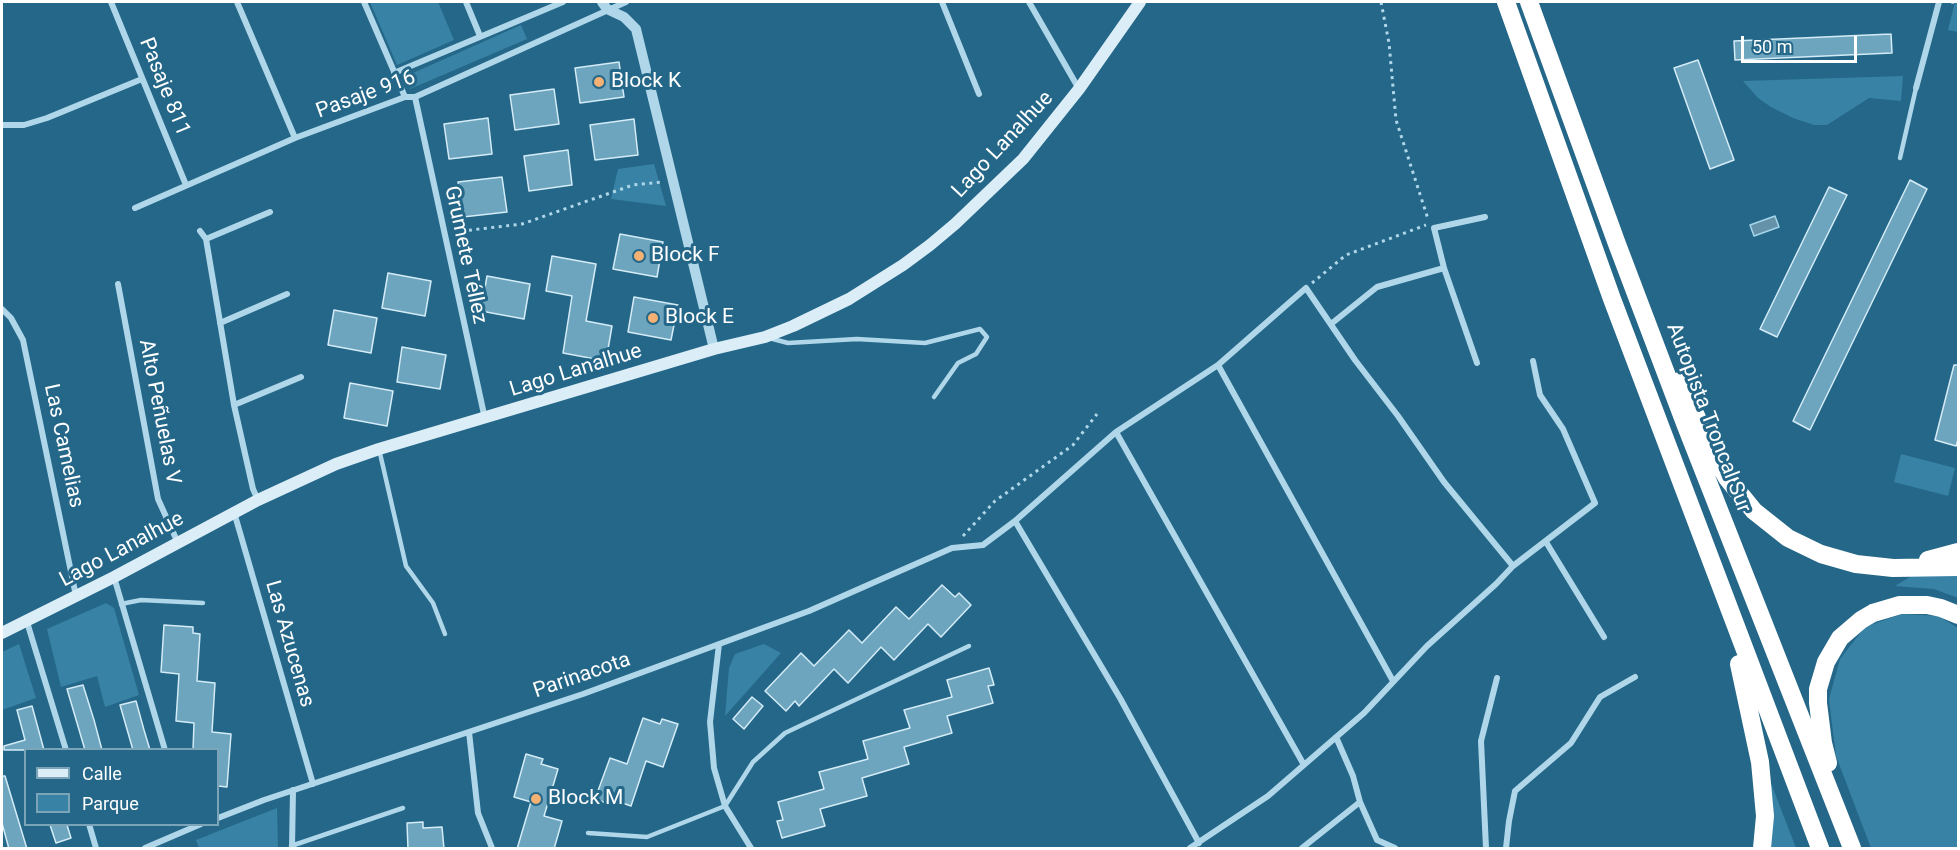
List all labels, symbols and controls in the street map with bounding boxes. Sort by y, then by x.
scale bar [1744,24,1860,62]
street label: Pasaje 811 [133,34,195,140]
text: 50 m [1752,36,1792,57]
street label: Pasaje 916 [313,65,419,125]
place label: Block K [611,69,681,95]
marker: Block K [592,75,606,89]
street label: Lago Lanalhue [947,86,1059,204]
street label: Grumete Téllez [438,184,492,326]
place label: Block F [651,243,720,269]
marker: Block F [632,249,646,263]
place label: Block E [665,305,734,331]
marker: Block E [646,311,660,325]
street label: Autopista Troncal Sur [1660,320,1756,516]
street label: Alto Peñuelas V [133,337,185,487]
street label: Lago Lanalhue [507,339,645,403]
street label: Las Camelias [38,382,88,510]
street label: Lago Lanalhue [56,507,188,593]
street label: Las Azucenas [259,578,319,710]
street label: Parinacota [530,648,634,704]
legend [24,748,219,826]
text: Calle [82,763,122,784]
place label: Block M [548,786,623,812]
marker: Block M [529,792,543,806]
text: Parque [82,793,139,814]

